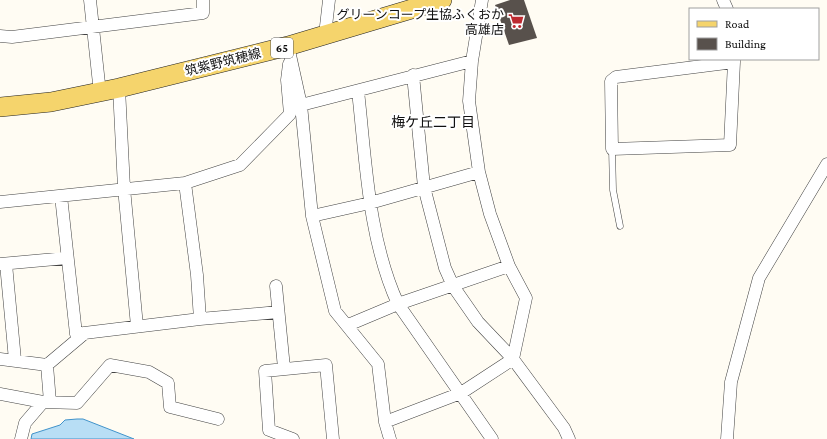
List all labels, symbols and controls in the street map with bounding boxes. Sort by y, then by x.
place label: グリーンコープ生協ふくおか 高雄店 [336,7,504,37]
legend [689,8,819,60]
supermarket icon: グリーンコープ生協ふくおか 高雄店 [507,12,525,30]
text: Road [725,17,750,31]
text: Building [725,37,766,51]
road number: 65 [271,38,293,58]
street label: 筑紫野筑穂線 [183,45,263,79]
district label: 梅ケ丘二丁目 [391,114,475,130]

